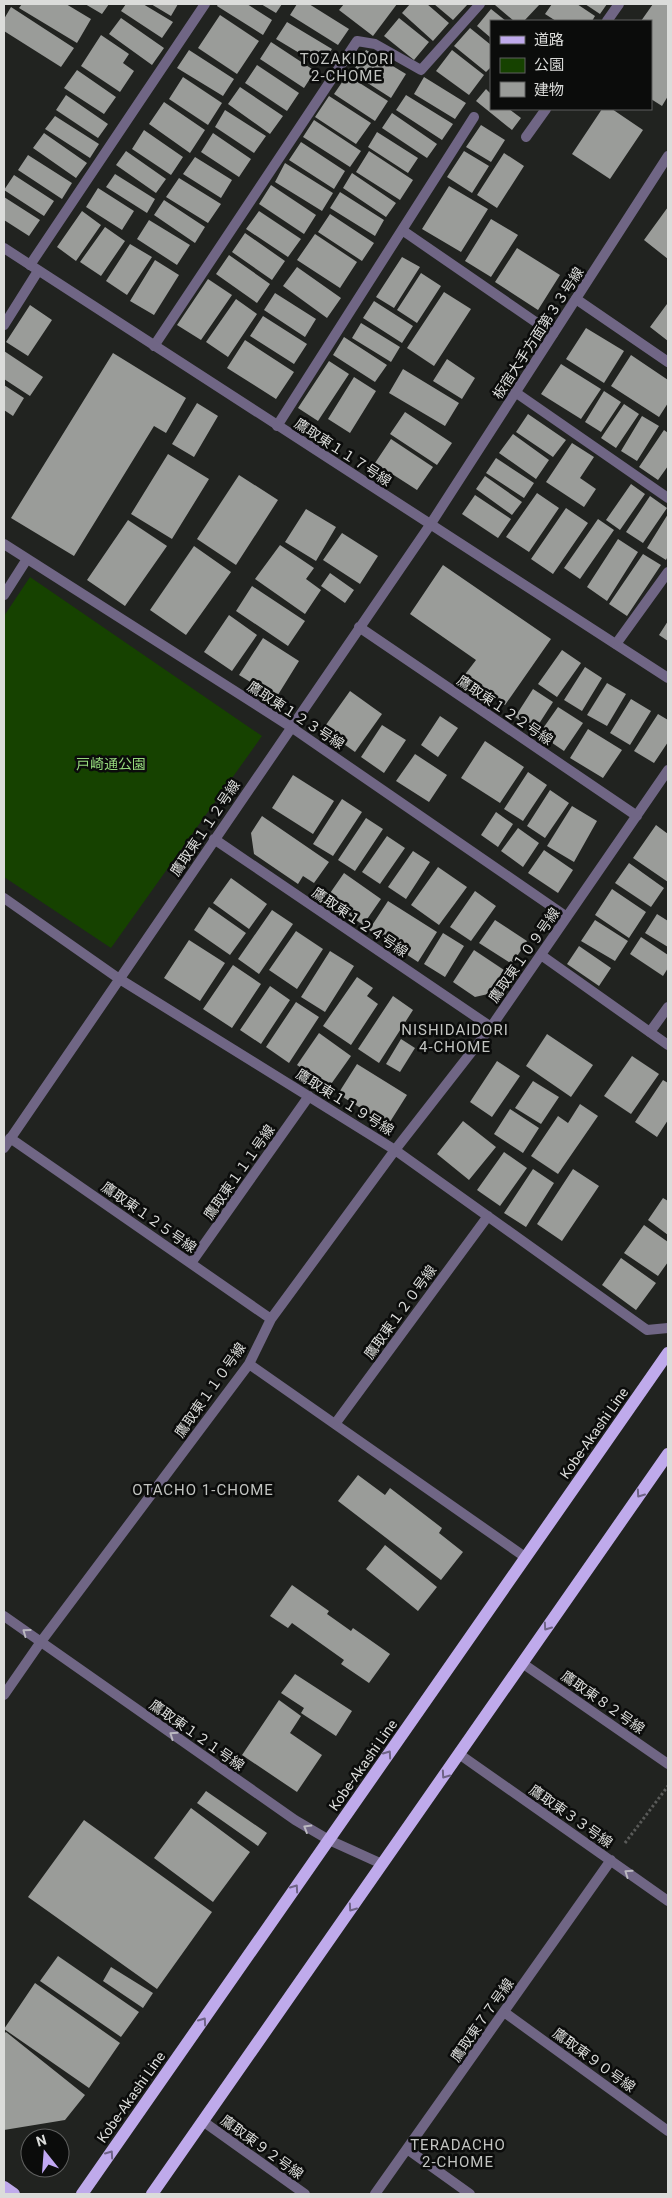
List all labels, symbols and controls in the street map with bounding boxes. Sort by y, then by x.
legend [490,20,652,110]
text: 道路 [534,31,564,49]
district label: TOZAKIDORI 2-CHOME [300,50,394,85]
text: 公園 [534,56,564,74]
text: 建物 [534,81,564,99]
street label: 板宿大手方面第３３号線 [489,264,587,402]
street label: 鷹取東１１７号線 [292,415,394,489]
street label: 鷹取東１２２号線 [454,672,556,748]
street label: 鷹取東１２３号線 [245,678,347,752]
park label: 戸崎通公園 [76,756,146,772]
street label: 鷹取東１１２号線 [167,777,243,879]
street label: 鷹取東１２４号線 [309,884,411,960]
street label: 鷹取東１０９号線 [485,905,563,1005]
district label: NISHIDAIDORI 4-CHOME [401,1021,509,1056]
street label: 鷹取東１１９号線 [293,1066,397,1138]
street label: 鷹取東１１１号線 [200,1122,278,1222]
street label: 鷹取東１２５号線 [99,1178,199,1256]
street label: 鷹取東１２０号線 [361,1262,439,1362]
street label: 鷹取東１１０号線 [171,1340,249,1440]
street label: Kobe-Akashi Line [557,1384,631,1482]
district label: OTACHO 1-CHOME [132,1481,274,1499]
one-way arrow [637,1488,646,1497]
one-way arrow [545,1621,553,1630]
one-way arrow [22,1629,32,1638]
street label: 鷹取東８２号線 [558,1667,648,1737]
street label: 鷹取東１２１号線 [147,1696,247,1774]
street label: Kobe-Akashi Line [326,1716,400,1814]
one-way arrow [170,1732,179,1741]
one-way arrow [382,1751,391,1760]
one-way arrow [442,1769,451,1778]
street label: 鷹取東３３号線 [526,1781,616,1851]
one-way arrow [304,1824,313,1834]
one-way arrow [624,1870,634,1879]
one-way arrow [289,1884,298,1894]
one-way arrow [349,1902,358,1912]
street label: 鷹取東７７号線 [447,1975,517,2065]
one-way arrow [197,2017,206,2027]
street label: 鷹取東９０号線 [550,2025,638,2095]
street label: Kobe-Akashi Line [94,2048,168,2146]
street label: 鷹取東９２号線 [218,2112,306,2182]
north arrow [20,2128,70,2178]
text: N [34,2131,48,2150]
district label: TERADACHO 2-CHOME [410,2136,506,2171]
one-way arrow [104,2151,113,2160]

